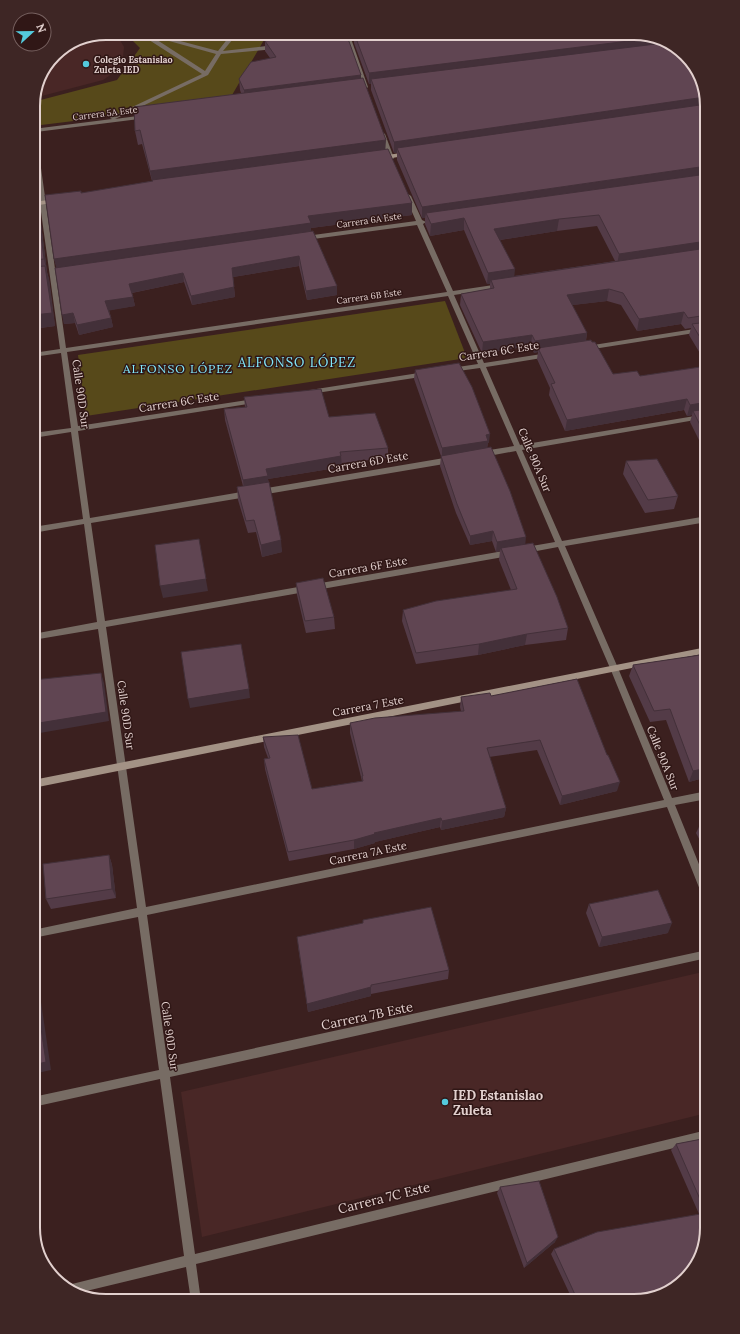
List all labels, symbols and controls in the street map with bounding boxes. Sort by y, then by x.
north arrow [12,12,52,52]
text: N [33,22,50,35]
place label: Colegio Estanislao Zuleta IED [94,54,173,75]
marker: Colegio Estanislao Zuleta IED [81,59,91,69]
street label: Carrera 5A Este [72,104,138,122]
street label: Carrera 6A Este [336,210,402,230]
street label: Carrera 6B Este [336,286,402,306]
street label: Carrera 6C Este [458,338,540,364]
district label: ALFONSO LÓPEZ [237,354,356,371]
street label: Calle 90D Sur [69,358,93,430]
district label: ALFONSO LÓPEZ [122,361,233,376]
street label: Carrera 6C Este [138,389,220,415]
street label: Calle 90A Sur [515,426,555,495]
street label: Carrera 6D Este [327,448,409,476]
street label: Carrera 6F Este [328,553,408,581]
street label: Calle 90D Sur [114,679,138,751]
street label: Carrera 7 Este [331,692,405,720]
street label: Calle 90A Sur [644,724,682,793]
street label: Carrera 7A Este [328,838,408,868]
street label: Carrera 7B Este [320,998,414,1034]
street label: Calle 90D Sur [158,1000,182,1072]
place label: IED Estanislao Zuleta [453,1087,543,1119]
marker: IED Estanislao Zuleta [440,1097,450,1107]
street label: Carrera 7C Este [336,1178,432,1218]

